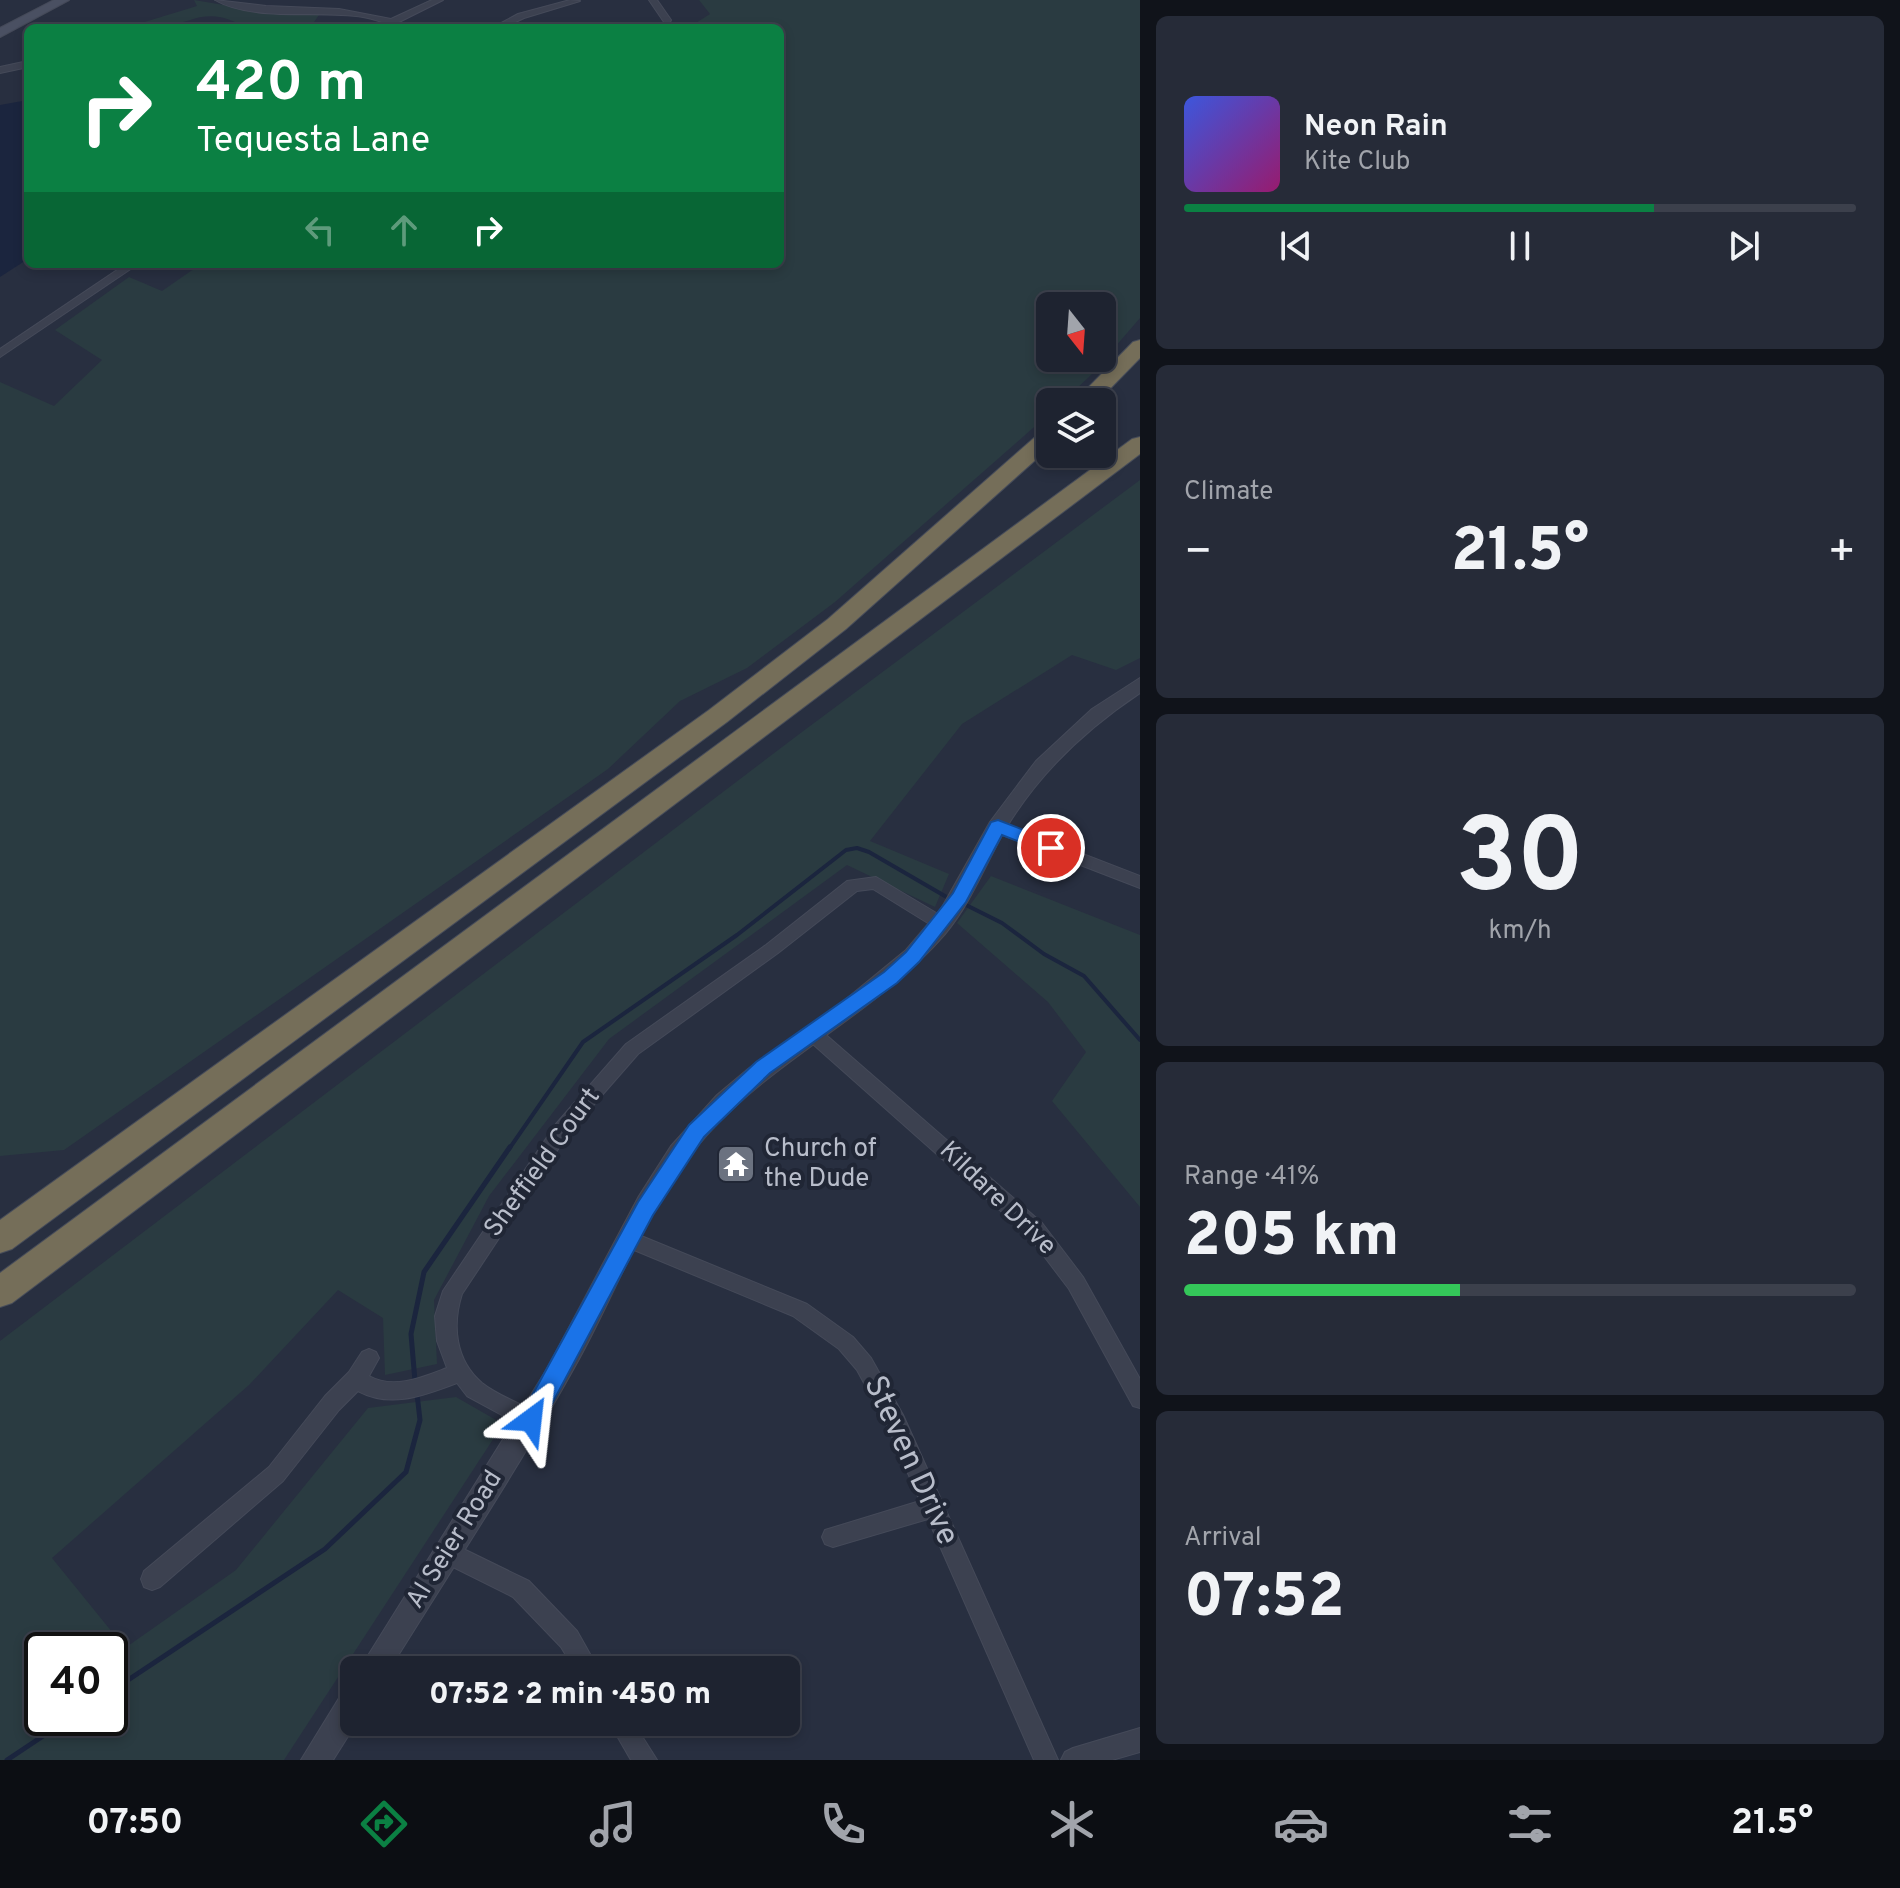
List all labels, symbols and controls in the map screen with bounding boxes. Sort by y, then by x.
text: 420 m [196,50,366,120]
icon: right [64,56,168,160]
text: Neon Rain [1304,109,1448,146]
text: Tequesta Lane [196,119,430,165]
text: Kite Club [1304,146,1410,179]
icon: left [298,208,342,252]
icon: ahead [382,208,426,252]
icon: right [466,208,510,252]
icon: previous [1274,224,1318,268]
icon: pause [1498,224,1542,268]
icon: next [1722,224,1766,268]
north arrow [1036,292,1116,372]
map controls [1036,292,1116,468]
button: layers [1036,388,1116,468]
text: Climate [1184,476,1273,509]
text: 21.5° [1451,516,1589,592]
text: − [1184,526,1212,582]
text: + [1828,526,1856,582]
text: 30 [1455,797,1585,929]
pin [1017,814,1085,882]
icon: arrive [1029,826,1073,870]
text: km/h [1488,915,1552,948]
street label: Sheffield Court [478,1082,608,1244]
place label: Church of the Dude [764,1133,877,1196]
street label: Kildare Drive [931,1135,1063,1263]
temple icon: Church of the Dude [715,1143,757,1185]
text: Range · 41% [1184,1161,1319,1194]
text: 205 km [1184,1201,1399,1277]
street label: Steven Drive [853,1370,967,1552]
position arrow [489,1378,573,1462]
street label: Al Seier Road [399,1465,511,1615]
text: Arrival [1184,1522,1262,1555]
text: 07:52 [1184,1562,1344,1638]
speed limit sign: 40 [24,1632,128,1736]
text: 07:52 · 2 min · 450 m [429,1677,711,1714]
icon: directions [356,1796,412,1852]
icon: music [585,1796,641,1852]
icon: phone [815,1796,871,1852]
icon: climate [1044,1796,1100,1852]
icon: car [1273,1796,1329,1852]
icon: filters [1502,1796,1558,1852]
text: 07:50 [87,1801,183,1847]
text: 21.5° [1731,1801,1813,1847]

